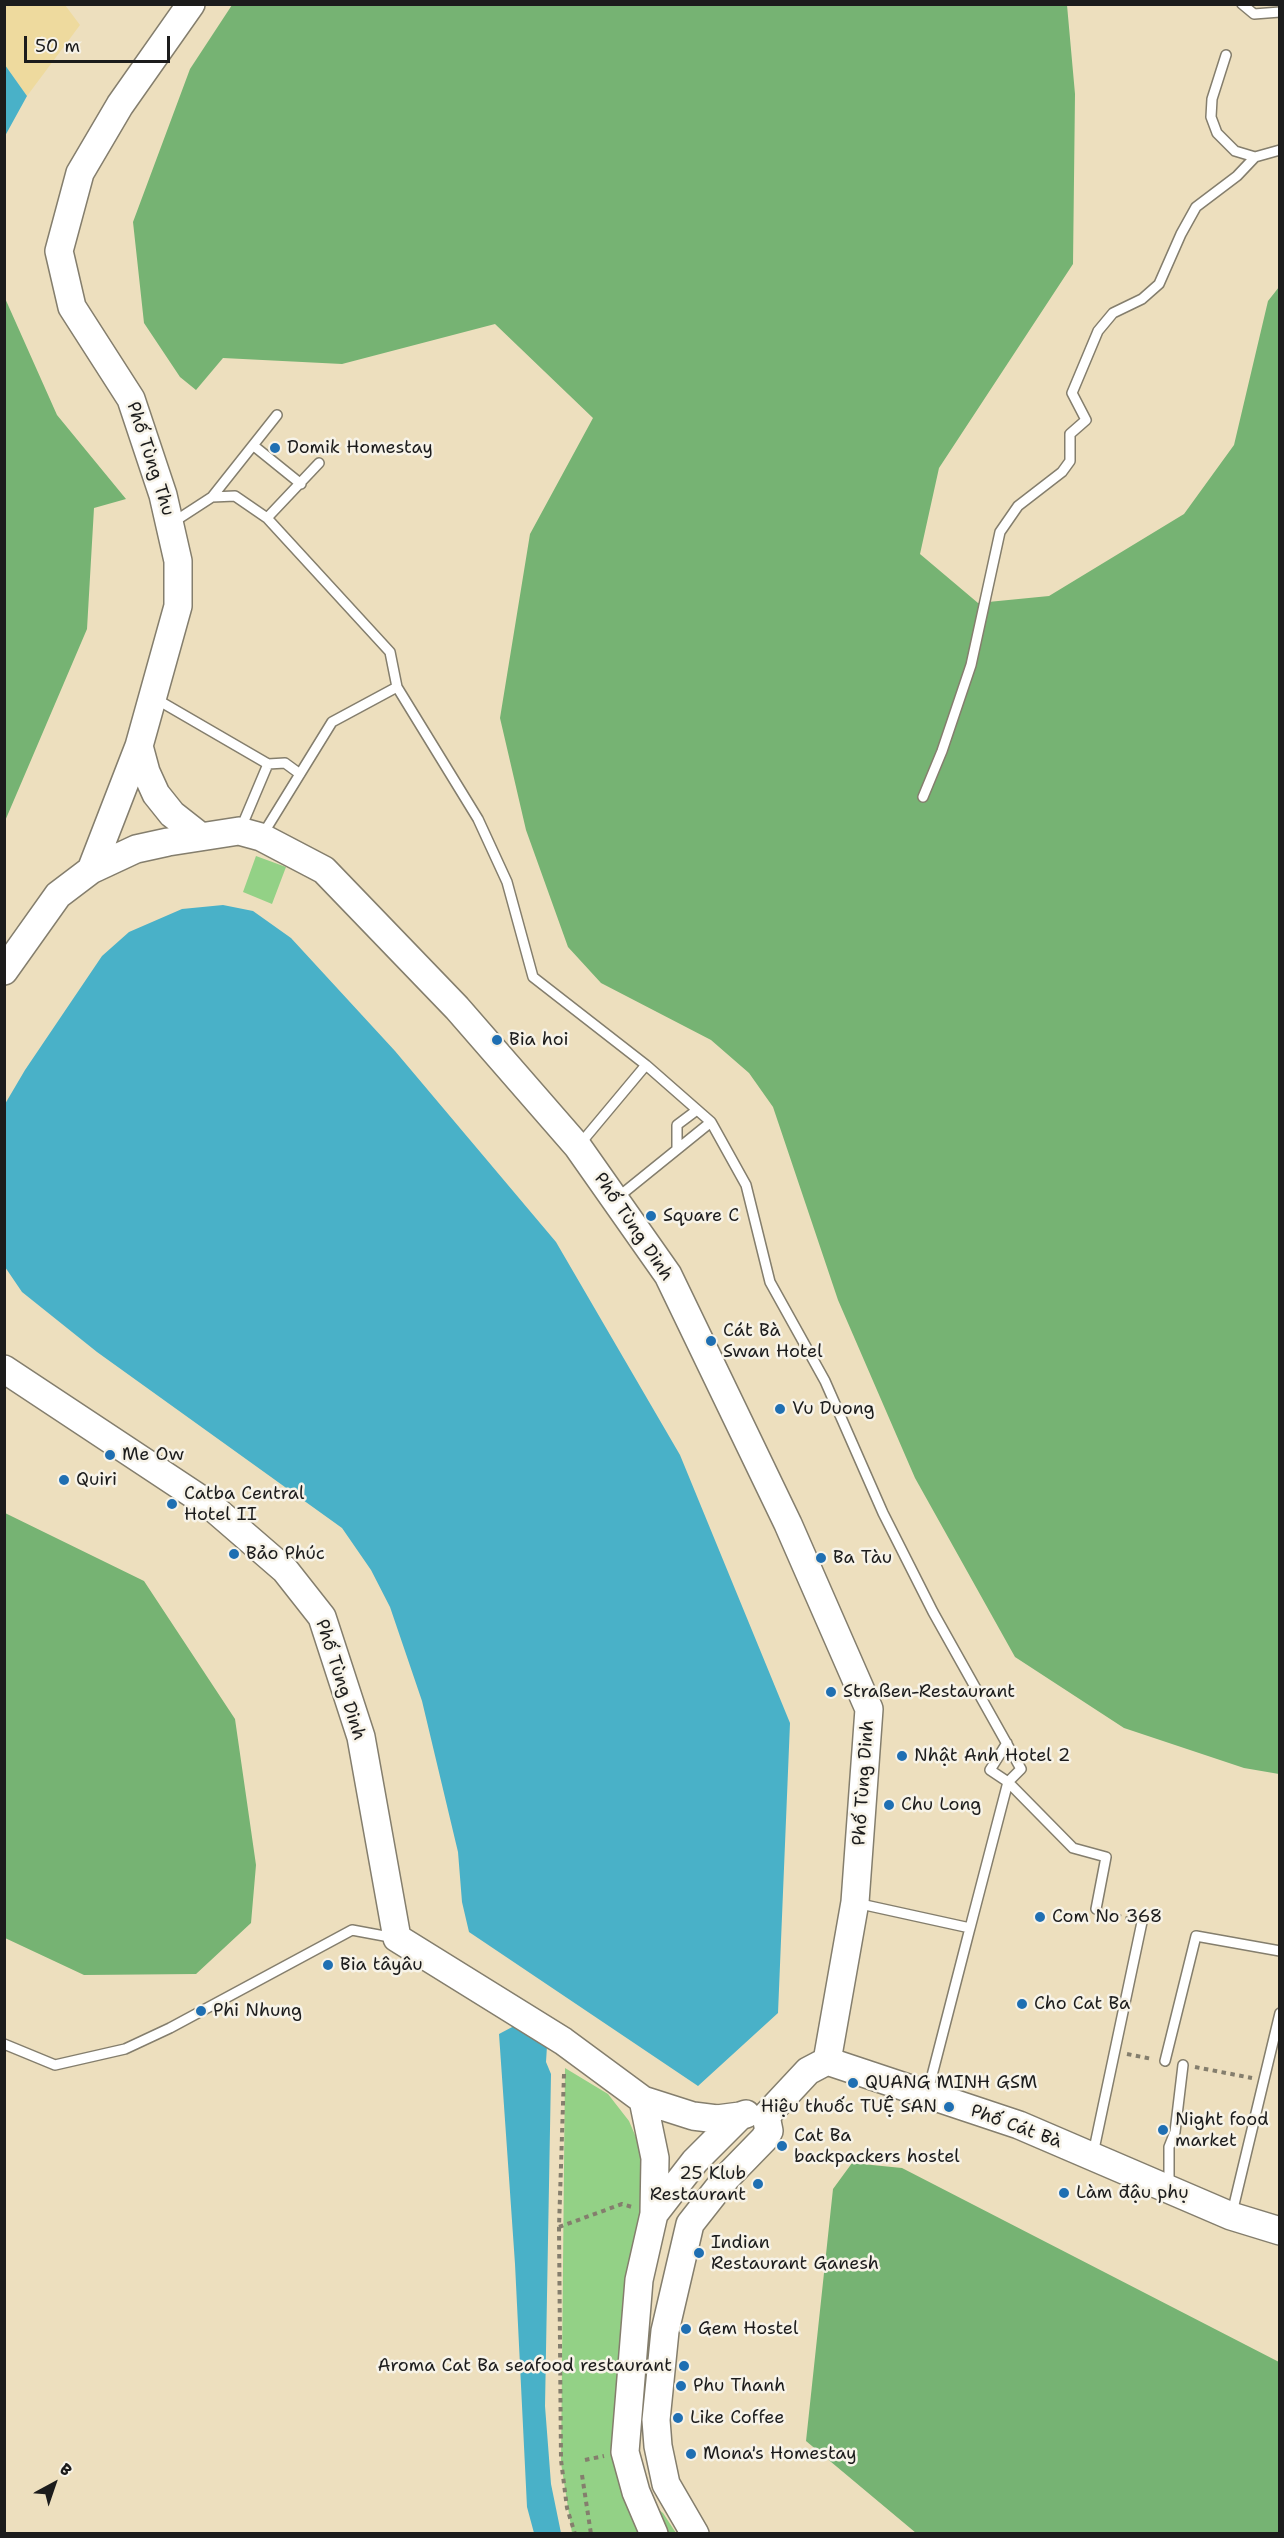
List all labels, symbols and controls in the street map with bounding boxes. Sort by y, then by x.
scale bar [27,24,172,62]
text: 50 m [35,34,80,58]
street label: Phố Tùng Thu [121,399,179,519]
place label: Domik Homestay [287,437,433,459]
marker: Domik Homestay [268,441,282,455]
place label: Bia hoi [509,1029,569,1051]
marker: Bia hoi [490,1033,504,1047]
street label: Phố Tùng Dinh [589,1169,677,1285]
place label: Square C [663,1205,739,1227]
marker: Square C [644,1209,658,1223]
place label: Cát Bà Swan Hotel [723,1320,823,1362]
marker: Cát Bà Swan Hotel [704,1334,718,1348]
place label: Vu Duong [792,1398,875,1420]
marker: Vu Duong [773,1402,787,1416]
place label: Me Ow [122,1444,184,1466]
marker: Me Ow [103,1448,117,1462]
place label: Quiri [76,1469,117,1491]
marker: Quiri [57,1473,71,1487]
place label: Catba Central Hotel II [184,1483,304,1526]
marker: Catba Central Hotel II [165,1497,179,1511]
place label: Bảo Phúc [246,1543,325,1565]
marker: Bảo Phúc [227,1547,241,1561]
place label: Ba Tàu [833,1547,892,1569]
marker: Ba Tàu [814,1551,828,1565]
street label: Phố Tùng Dinh [310,1617,370,1743]
place label: Straßen-Restaurant [843,1681,1015,1703]
marker: Straßen-Restaurant [824,1685,838,1699]
street label: Phố Tùng Dinh [849,1719,879,1847]
place label: Nhật Anh Hotel 2 [914,1745,1070,1767]
marker: Nhật Anh Hotel 2 [895,1749,909,1763]
place label: Chu Long [901,1794,981,1816]
marker: Chu Long [882,1798,896,1812]
place label: Com No 368 [1052,1906,1162,1928]
marker: Com No 368 [1033,1910,1047,1924]
place label: Bia tâyâu [340,1954,423,1976]
marker: Bia tâyâu [321,1958,335,1972]
place label: Cho Cat Ba [1034,1993,1130,2015]
marker: Cho Cat Ba [1015,1997,1029,2011]
place label: Phi Nhung [213,2000,302,2022]
marker: Phi Nhung [194,2004,208,2018]
place label: QUANG MINH GSM [865,2072,1037,2094]
marker: QUANG MINH GSM [846,2076,860,2090]
place label: Hiệu thuốc TUỆ SAN [761,2096,937,2118]
marker: Hiệu thuốc TUỆ SAN [942,2100,956,2114]
street label: Phố Cát Bà [967,2100,1065,2154]
place label: Night food market [1175,2109,1269,2152]
marker: Night food market [1156,2123,1170,2137]
place label: Cat Ba backpackers hostel [794,2125,960,2168]
marker: Cat Ba backpackers hostel [775,2139,789,2153]
place label: 25 Klub Restaurant [650,2163,746,2206]
marker: 25 Klub Restaurant [751,2177,765,2191]
place label: Làm đậu phụ [1076,2182,1189,2204]
marker: Làm đậu phụ [1057,2186,1071,2200]
place label: Indian Restaurant Ganesh [711,2232,879,2274]
marker: Indian Restaurant Ganesh [692,2246,706,2260]
place label: Gem Hostel [698,2318,798,2340]
marker: Gem Hostel [679,2322,693,2336]
place label: Aroma Cat Ba seafood restaurant [377,2355,672,2377]
marker: Aroma Cat Ba seafood restaurant [677,2359,691,2373]
place label: Phu Thanh [693,2375,785,2397]
marker: Phu Thanh [674,2379,688,2393]
place label: Like Coffee [690,2407,785,2429]
marker: Like Coffee [671,2411,685,2425]
place label: Mona's Homestay [703,2443,857,2465]
marker: Mona's Homestay [684,2447,698,2461]
north arrow [24,2454,84,2514]
text: B [55,2459,76,2481]

